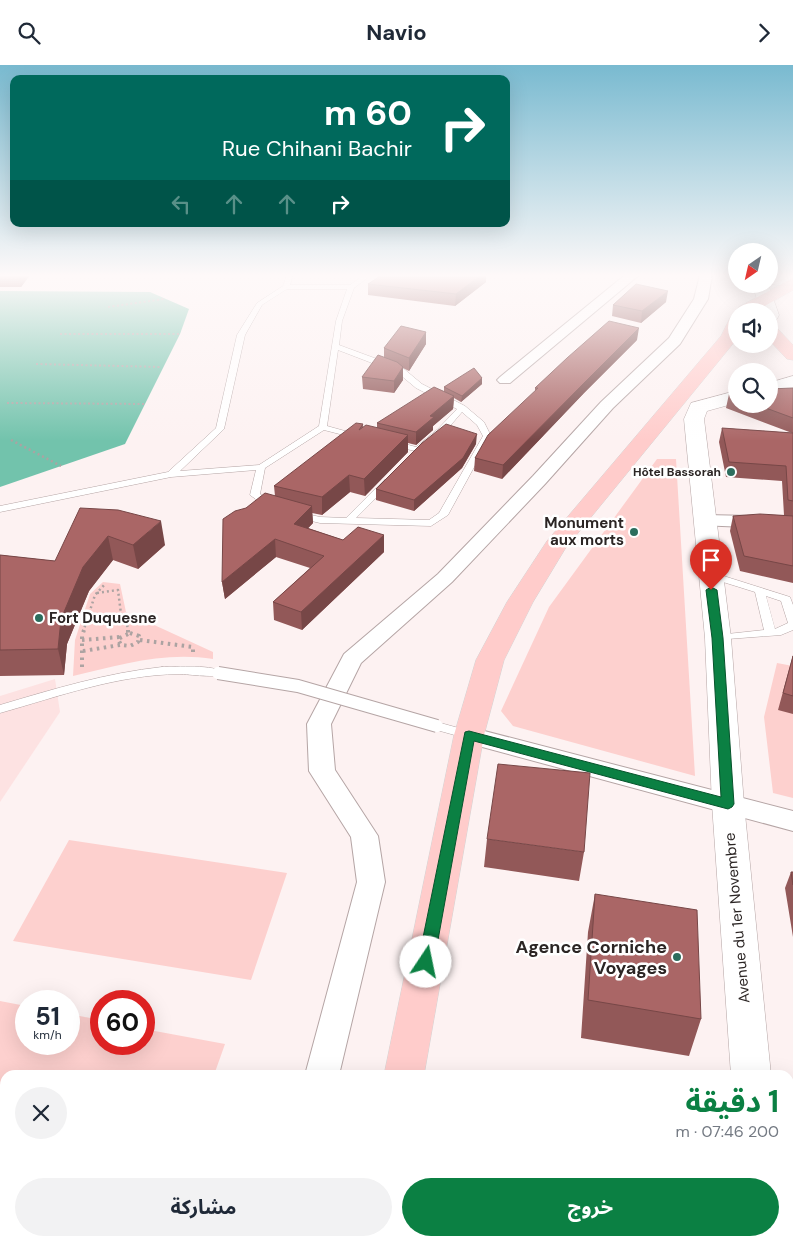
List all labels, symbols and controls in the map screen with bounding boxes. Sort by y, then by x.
text: Navio [366,18,427,47]
icon: search [15,19,43,47]
icon: forward [750,19,778,47]
text: 60 m [324,90,412,136]
icon: right [430,95,495,160]
text: Rue Chihani Bachir [222,134,412,163]
icon: left [167,190,195,218]
icon: ahead [220,190,248,218]
icon: ahead [273,190,301,218]
icon: right [326,190,354,218]
north arrow [728,243,778,293]
map controls [728,243,778,413]
button: sound [728,303,778,353]
button: search [728,363,778,413]
place label: Hôtel Bassorah [633,464,721,480]
marker: Hôtel Bassorah [725,466,737,478]
place label: Monument aux morts [544,513,624,550]
marker: Monument aux morts [628,526,640,538]
pin [690,539,732,590]
icon: arrive [697,546,725,574]
place label: Fort Duquesne [49,608,156,628]
marker: Fort Duquesne [33,612,45,624]
street label: Avenue du 1er Novembre [720,832,754,1004]
position arrow [399,935,451,987]
place label: Agence Corniche Voyages [515,935,667,980]
marker: Agence Corniche Voyages [671,951,683,963]
speed limit sign: 60 [90,990,155,1055]
text: 51 [35,1000,60,1033]
text: km/h [33,1027,62,1043]
text: 1 دقيقة [686,1082,779,1121]
button: close [15,1087,67,1139]
text: 200 m · 07:46 [676,1121,779,1142]
button: مشاركة [15,1178,392,1236]
button: خروج [402,1178,779,1236]

